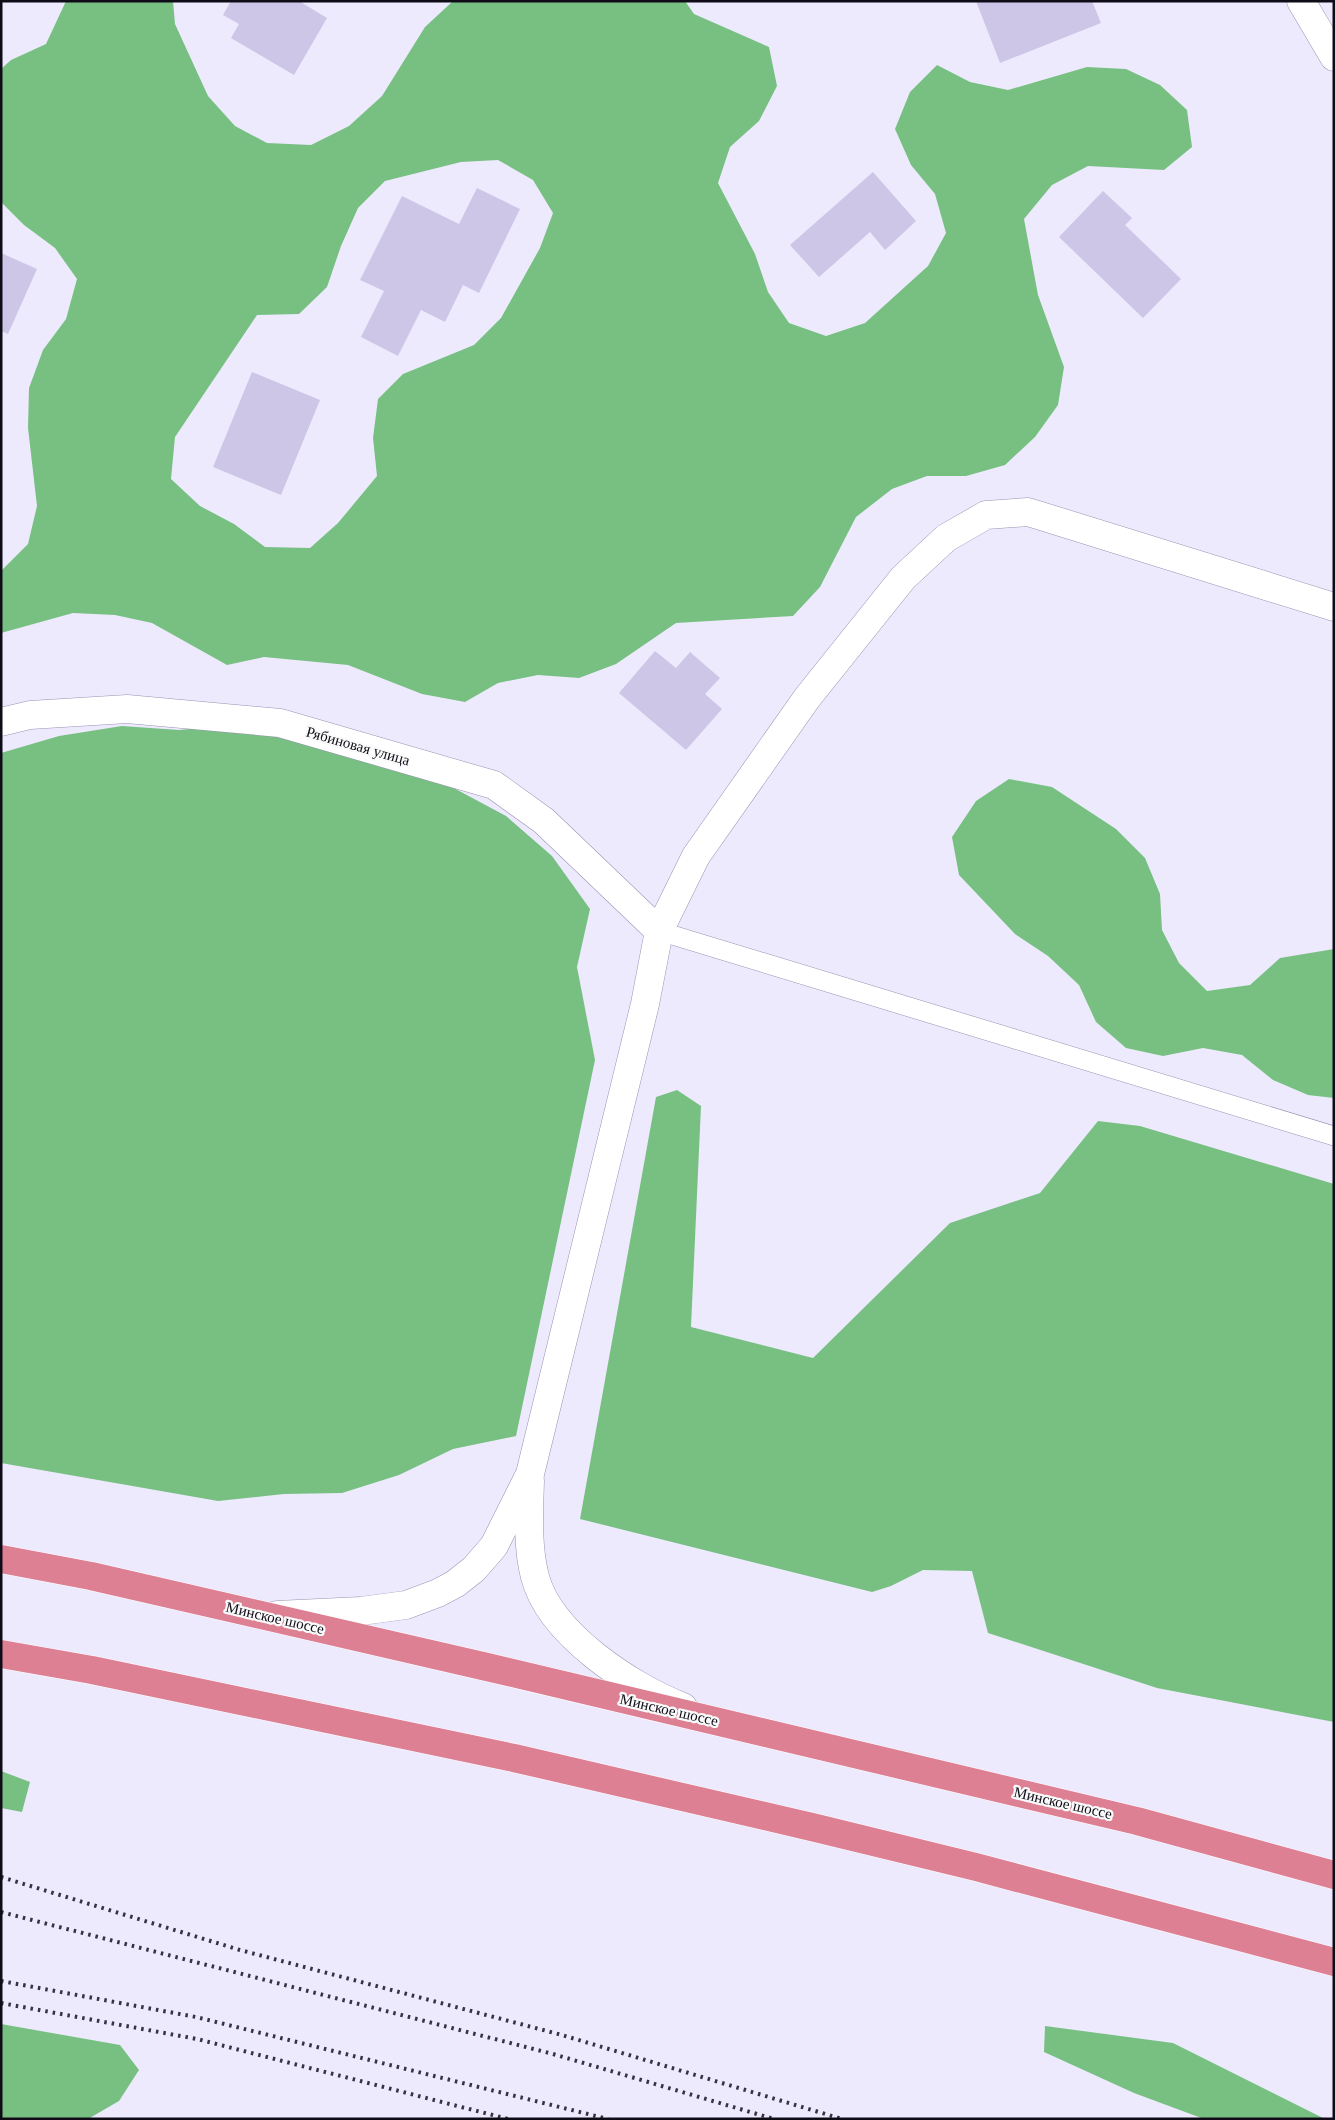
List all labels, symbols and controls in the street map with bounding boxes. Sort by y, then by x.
street label: Рябиновая улица [304,724,412,769]
street label: Минское шоссе [224,1599,326,1637]
street label: Минское шоссе [618,1691,720,1729]
street label: Минское шоссе [1012,1784,1114,1822]

